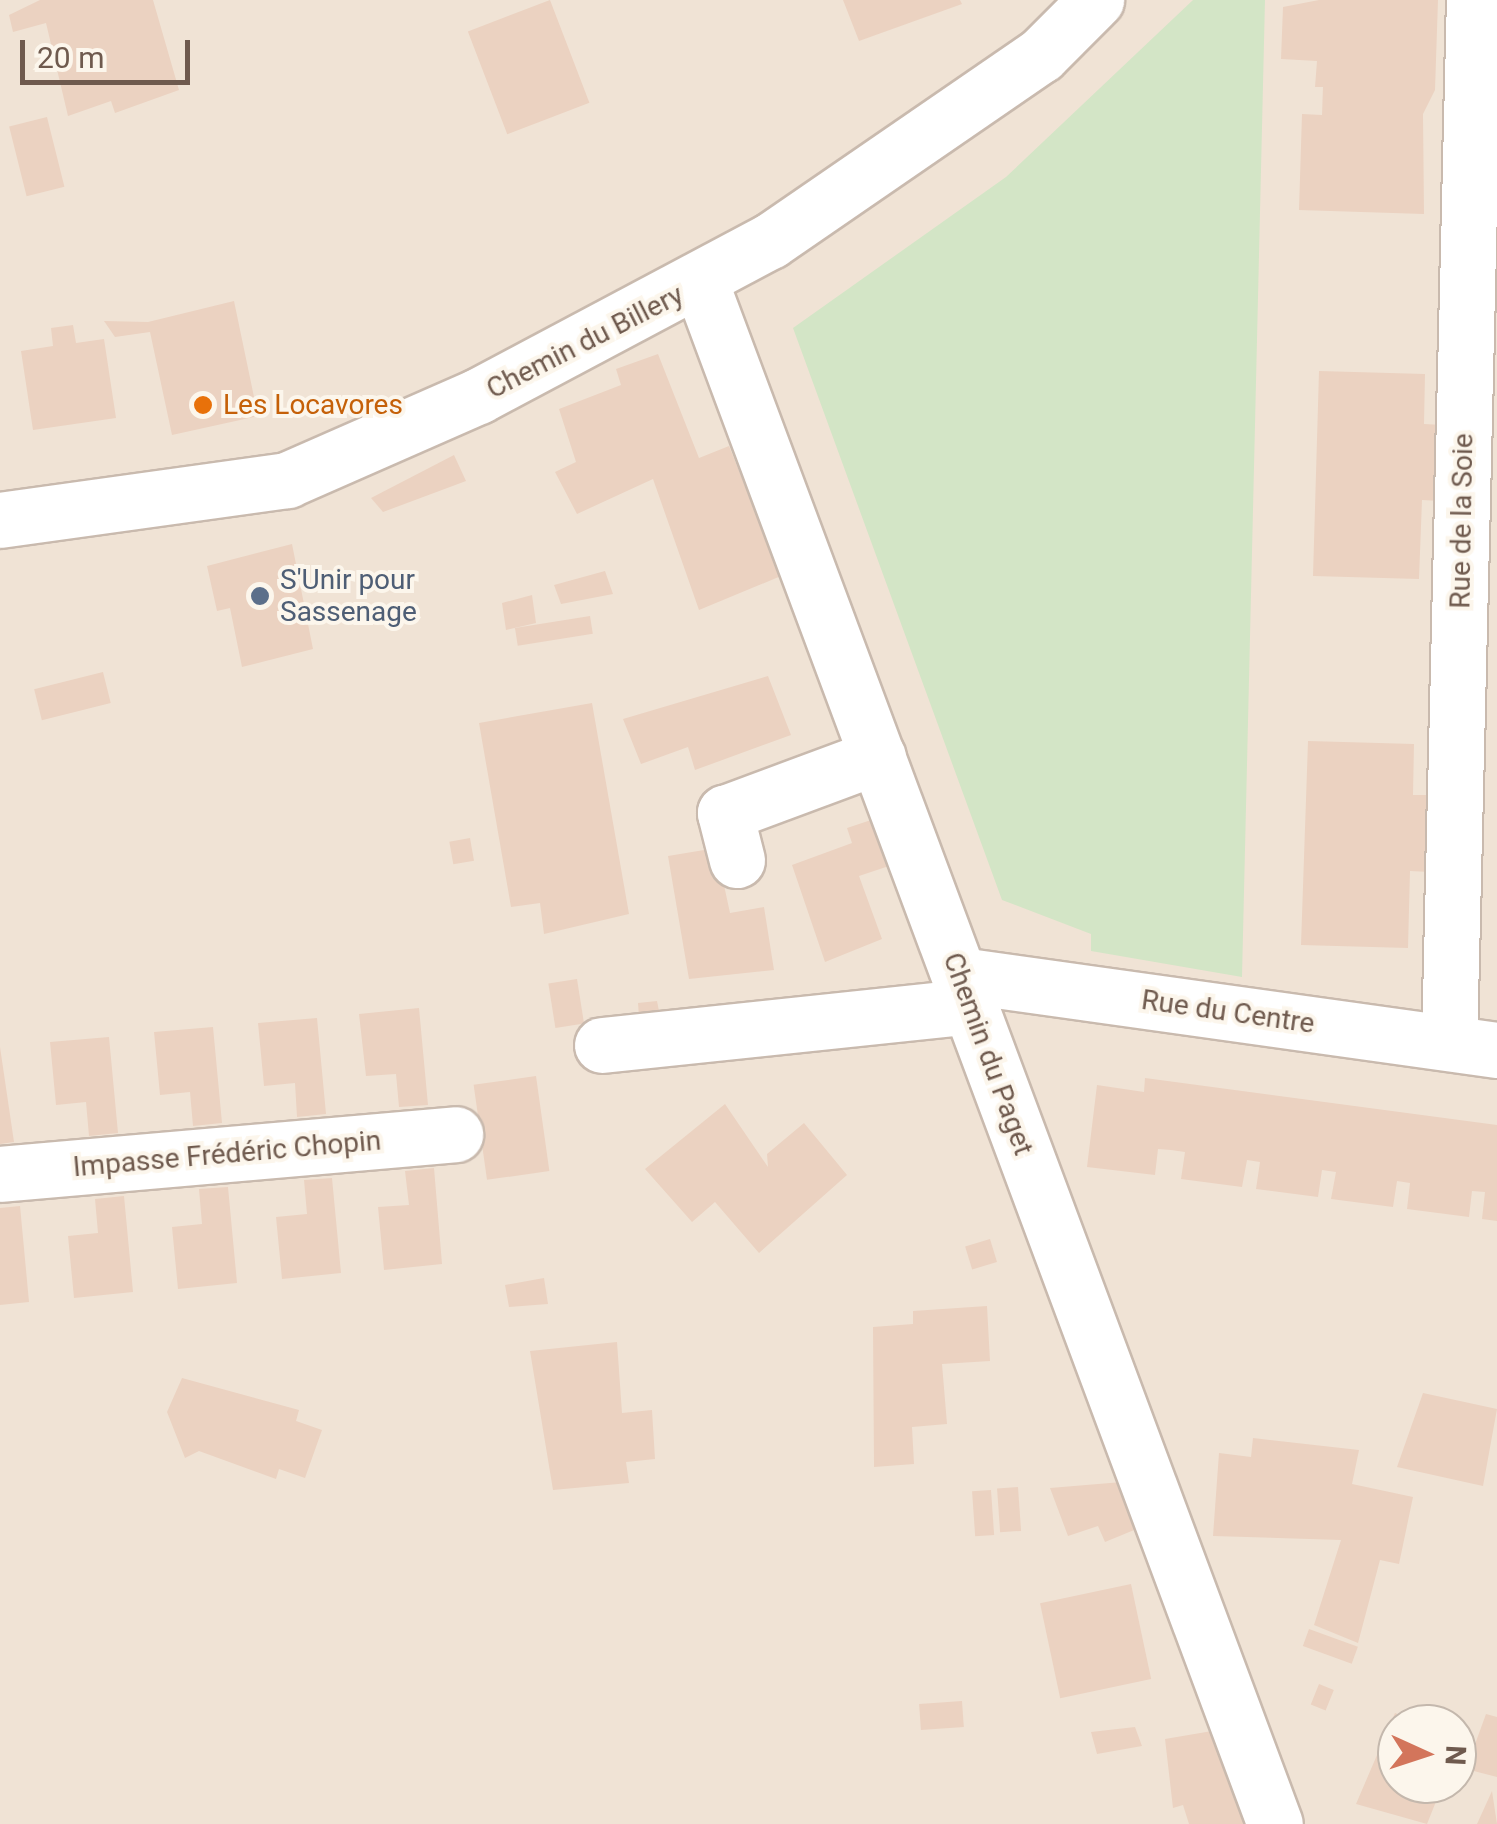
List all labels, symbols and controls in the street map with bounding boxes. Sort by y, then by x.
scale bar [25,20,195,82]
text: 20 m [37,40,104,75]
street label: Chemin du Billery [481,278,689,406]
place label: Les Locavores [223,388,403,422]
marker: Les Locavores [192,394,214,416]
street label: Rue de la Soie [1444,433,1480,609]
place label: S'Unir pour Sassenage [280,563,417,629]
marker: S'Unir pour Sassenage [249,585,271,607]
street label: Chemin du Paget [936,948,1040,1160]
street label: Rue du Centre [1139,983,1317,1041]
street label: Impasse Frédéric Chopin [72,1124,382,1184]
north arrow [1377,1704,1477,1804]
text: N [1438,1745,1472,1766]

